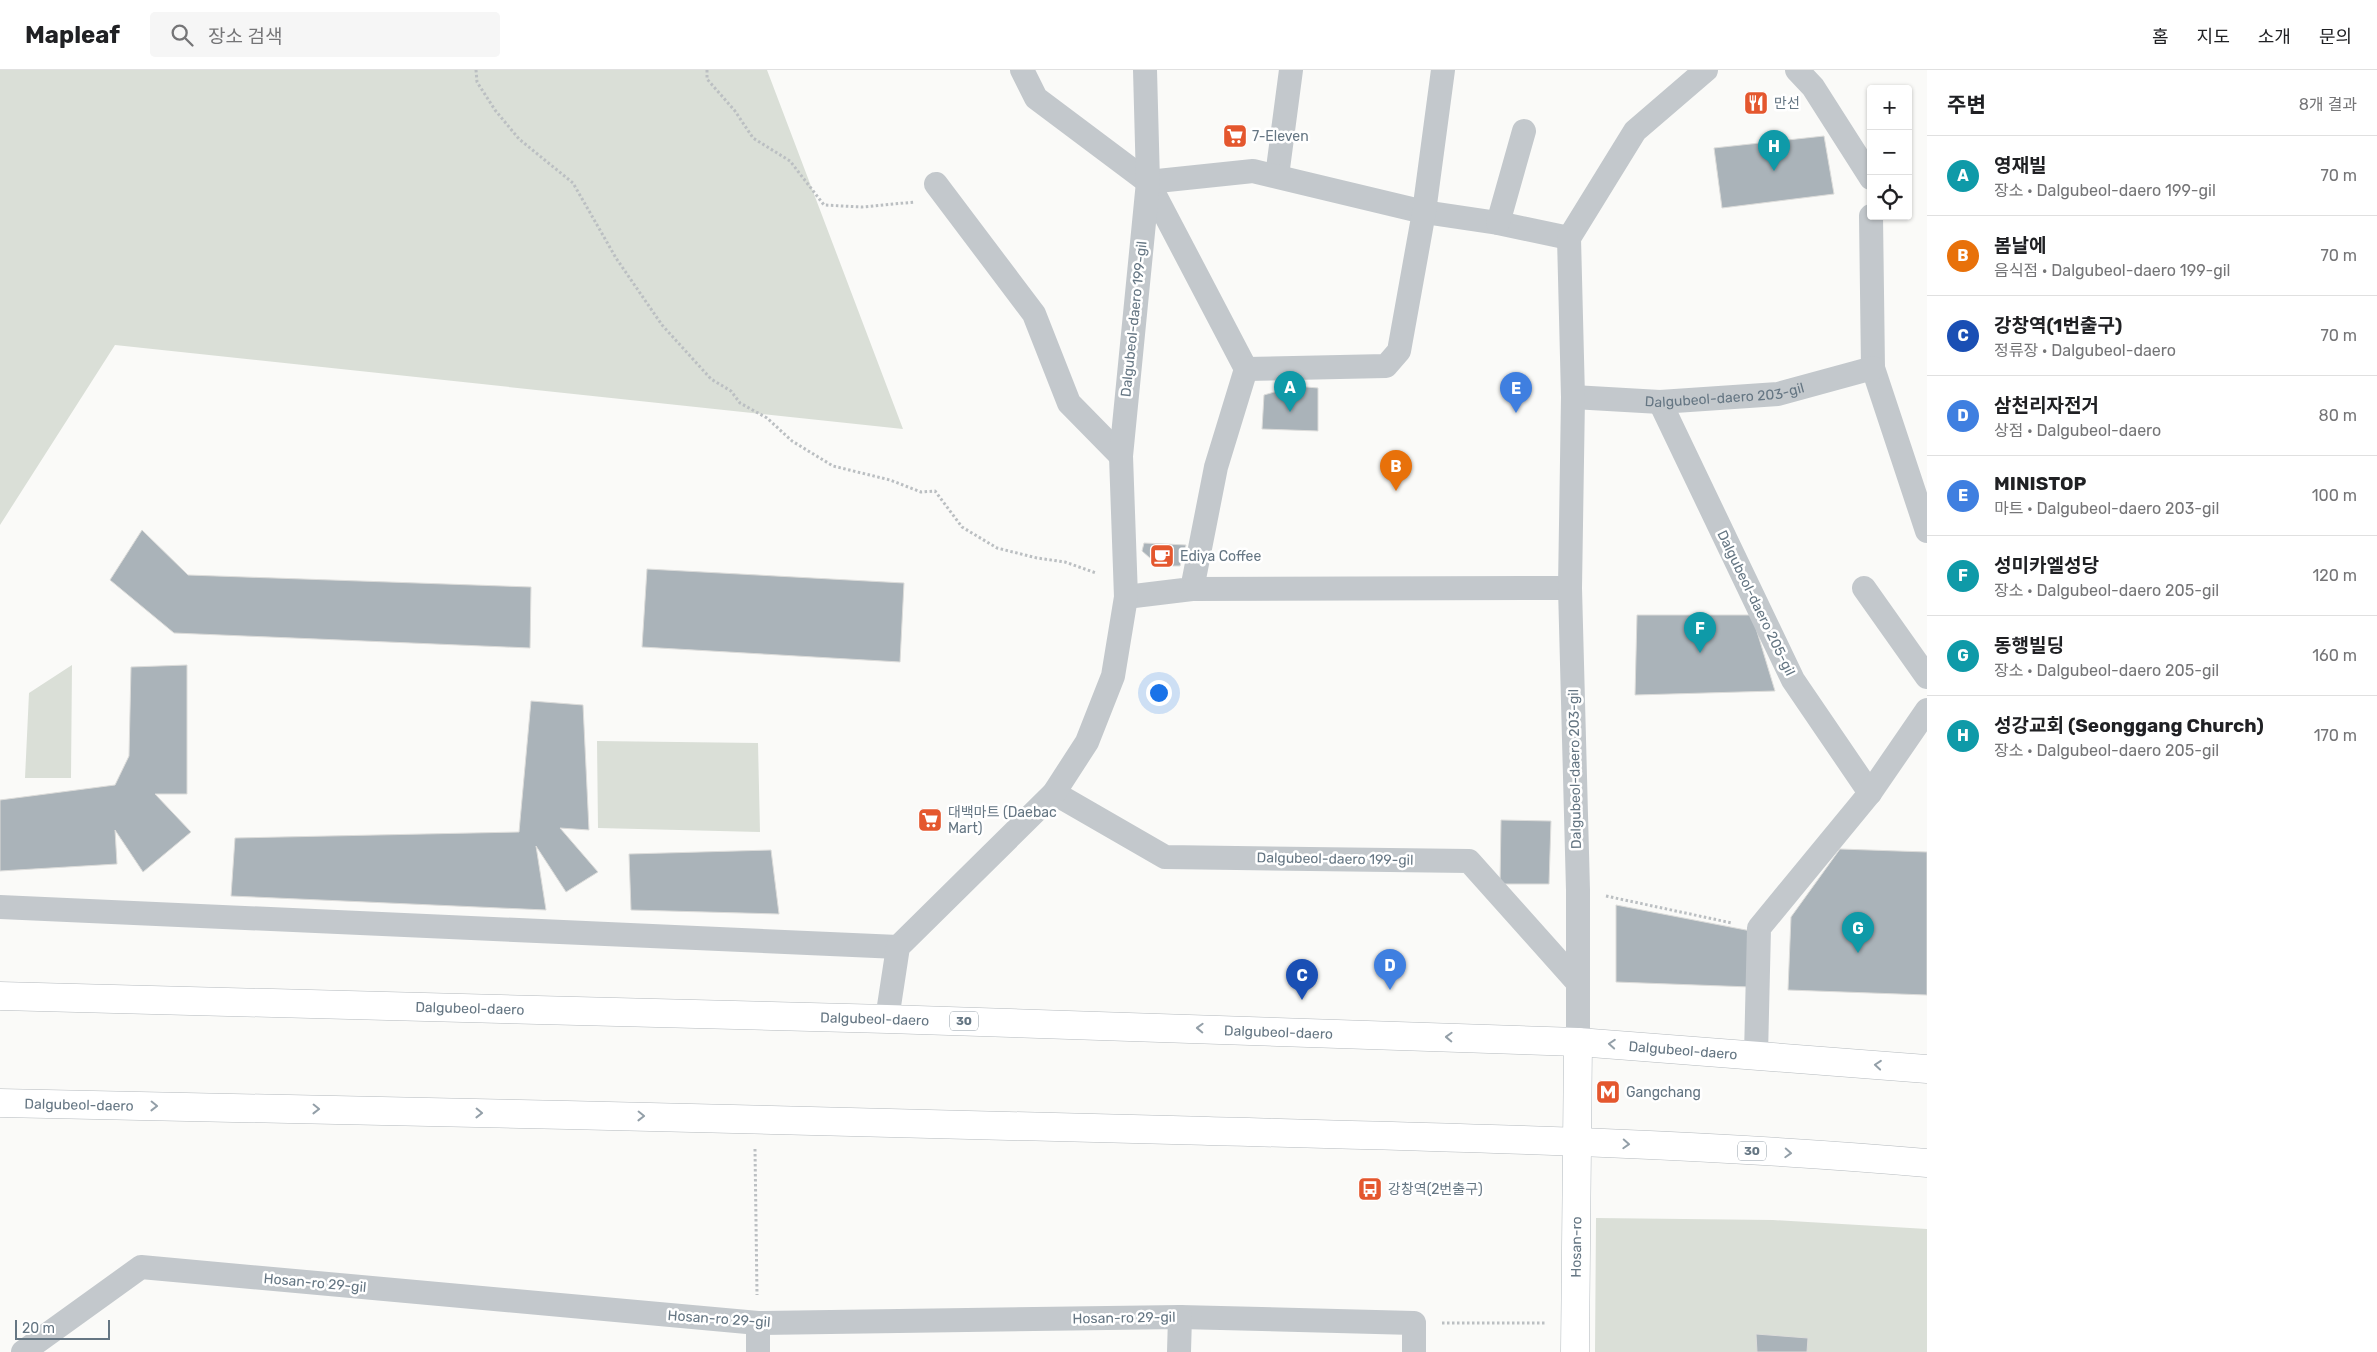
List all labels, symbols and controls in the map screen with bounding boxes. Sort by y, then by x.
search box [150,12,500,57]
text: Mapleaf [25,21,120,49]
icon: search [168,21,196,49]
text: 장소 검색 [208,25,283,48]
text: 홈 [2152,26,2169,48]
text: 지도 [2197,26,2230,48]
text: 소개 [2258,26,2291,48]
text: 문의 [2319,26,2352,48]
map controls [1867,85,1912,220]
button: + [1867,85,1912,130]
restaurant icon: 만선 [1743,90,1769,116]
text: 주변 [1947,92,1986,117]
place label: 만선 [1774,95,1800,112]
text: 8개 결과 [2299,95,2357,114]
supermarket icon: 7-Eleven [1222,123,1248,149]
place label: 7-Eleven [1252,128,1309,145]
pin: H [1758,130,1790,171]
button: − [1867,130,1912,175]
text: 영재빌 [1994,154,2046,177]
text: A [1957,166,1969,185]
text: 70 m [2320,166,2357,185]
button: locate [1867,175,1912,220]
text: 장소 · Dalgubeol-daero 199-gil [1994,181,2216,200]
text: 봄날에 [1994,234,2046,257]
street label: Dalgubeol-daero 199-gil [1117,240,1151,398]
text: B [1957,246,1969,265]
text: 70 m [2320,246,2357,265]
text: 음식점 · Dalgubeol-daero 199-gil [1994,261,2231,280]
text: 강창역(1번출구) [1994,314,2122,337]
text: C [1957,326,1969,345]
text: 70 m [2320,326,2357,345]
text: 정류장 · Dalgubeol-daero [1994,341,2176,360]
pin: A [1274,371,1306,412]
pin: E [1500,372,1532,413]
street label: Dalgubeol-daero 203-gil [1644,379,1806,411]
text: 삼천리자전거 [1994,394,2099,417]
text: D [1957,406,1969,425]
text: 80 m [2319,406,2357,425]
text: 상점 · Dalgubeol-daero [1994,421,2161,440]
pin: B [1380,450,1412,491]
text: MINISTOP [1994,472,2086,495]
text: E [1958,486,1968,505]
text: 100 m [2312,486,2357,505]
text: 마트 · Dalgubeol-daero 203-gil [1994,499,2219,518]
street label: Dalgubeol-daero 205-gil [1713,527,1799,679]
cafe icon: Ediya Coffee [1149,543,1175,569]
place label: Ediya Coffee [1180,548,1261,565]
text: 성미카엘성당 [1994,554,2099,577]
text: F [1958,566,1968,585]
text: 120 m [2312,566,2357,585]
text: 장소 · Dalgubeol-daero 205-gil [1994,581,2219,600]
pin: F [1684,612,1716,653]
text: 동행빌딩 [1994,634,2064,657]
text: G [1957,646,1969,665]
text: 160 m [2312,646,2357,665]
text: 장소 · Dalgubeol-daero 205-gil [1994,661,2219,680]
your location [1146,680,1172,706]
street label: Dalgubeol-daero 203-gil [1565,689,1585,849]
text: 성강교회 (Seonggang Church) [1994,714,2264,737]
text: H [1957,726,1969,745]
text: 170 m [2314,726,2357,745]
text: 장소 · Dalgubeol-daero 205-gil [1994,741,2219,760]
place label: 대백마트 (Daebac Mart) [948,804,1057,837]
supermarket icon: 대백마트 (Daebac Mart) [917,807,943,833]
street label: Dalgubeol-daero 199-gil [1256,849,1414,869]
pin: G [1842,912,1874,953]
pin: D [1374,949,1406,990]
pin: C [1286,959,1318,1000]
street label: Dalgubeol-daero [415,998,525,1018]
street label: Dalgubeol-daero [820,1009,930,1029]
road number: 30 [950,1011,978,1030]
street label: Dalgubeol-daero [1224,1022,1333,1042]
one-way arrow [1195,1023,1203,1034]
one-way arrow [1445,1032,1453,1042]
street label: Dalgubeol-daero [1628,1037,1738,1063]
one-way arrow [1607,1039,1615,1050]
one-way arrow [1874,1060,1882,1071]
metro station icon: Gangchang [1595,1079,1621,1105]
place label: Gangchang [1626,1084,1701,1101]
street label: Dalgubeol-daero [24,1095,134,1114]
one-way arrow [150,1101,158,1111]
one-way arrow [312,1104,320,1115]
one-way arrow [475,1108,483,1118]
one-way arrow [638,1111,645,1121]
one-way arrow [1622,1138,1630,1149]
road number: 30 [1738,1142,1766,1160]
one-way arrow [1784,1147,1792,1158]
bus stop icon: 강창역(2번출구) [1357,1176,1383,1202]
place label: 강창역(2번출구) [1388,1181,1483,1198]
street label: Hosan-ro [1567,1216,1585,1278]
street label: Hosan-ro 29-gil [263,1270,367,1296]
street label: Hosan-ro 29-gil [667,1307,771,1331]
street label: Hosan-ro 29-gil [1072,1309,1176,1327]
scale bar [15,1317,110,1340]
text: 20 m [22,1320,55,1337]

